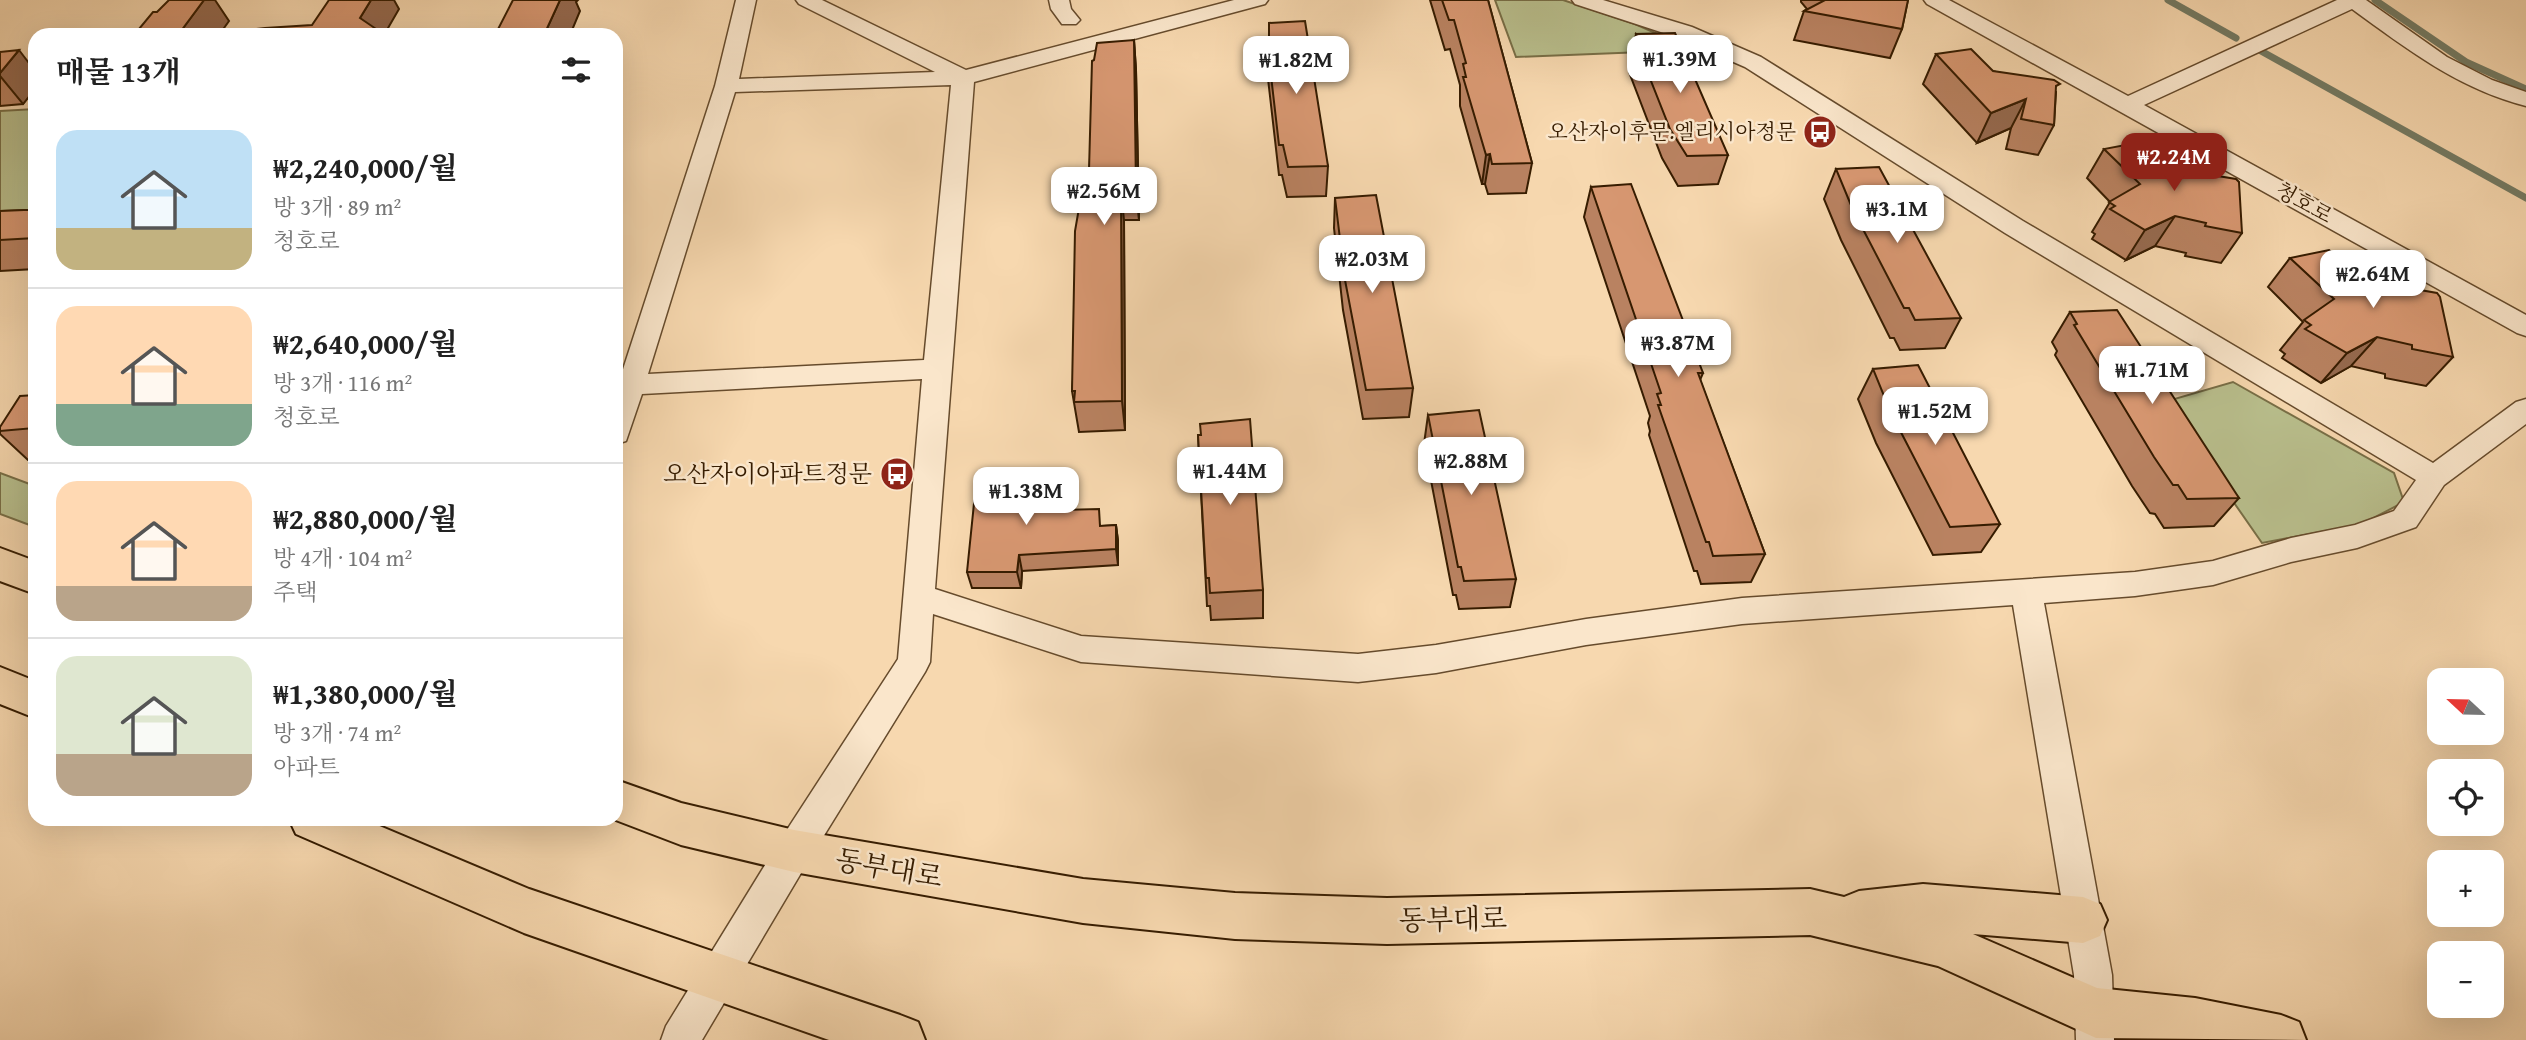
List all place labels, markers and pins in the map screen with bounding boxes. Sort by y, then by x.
pin: ₩1.82M [1239,36,1353,96]
pin: ₩1.39M [1623,36,1737,95]
bus stop icon: 오산자이후문.엘리시아정문 [1801,113,1839,151]
place label: 오산자이후문.엘리시아정문 [1547,116,1796,147]
pin: ₩2.24M [2117,134,2231,193]
pin: ₩2.56M [1047,168,1161,227]
pin: ₩3.1M [1848,186,1946,245]
pin: ₩2.03M [1315,236,1429,295]
pin: ₩2.64M [2316,250,2430,310]
pin: ₩3.87M [1621,320,1735,379]
pin: ₩1.71M [2095,346,2209,406]
pin: ₩1.52M [1878,388,1992,447]
pin: ₩2.88M [1414,438,1528,497]
pin: ₩1.44M [1173,448,1287,507]
bus stop icon: 오산자이아파트정문 [878,455,916,493]
place label: 오산자이아파트정문 [663,456,872,491]
pin: ₩1.38M [969,468,1083,527]

